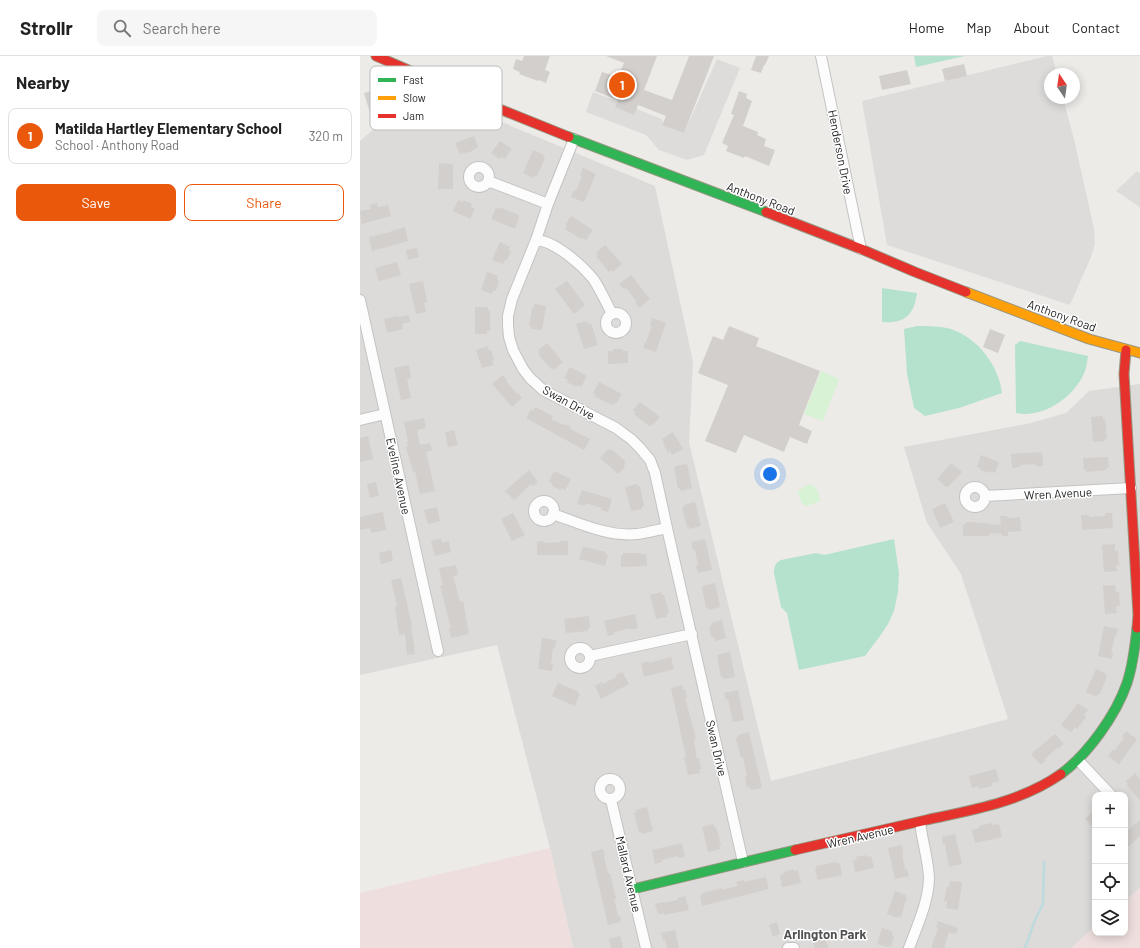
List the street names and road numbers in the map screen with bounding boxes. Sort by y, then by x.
street label: Henderson Drive [826,109,856,195]
street label: Anthony Road [725,179,797,217]
street label: Anthony Road [1026,296,1098,334]
street label: Swan Drive [541,382,597,422]
street label: Eveline Avenue [384,436,414,516]
street label: Wren Avenue [1024,484,1092,502]
street label: Swan Drive [704,719,730,777]
street label: Wren Avenue [825,822,895,850]
street label: Mallard Avenue [613,835,645,913]

